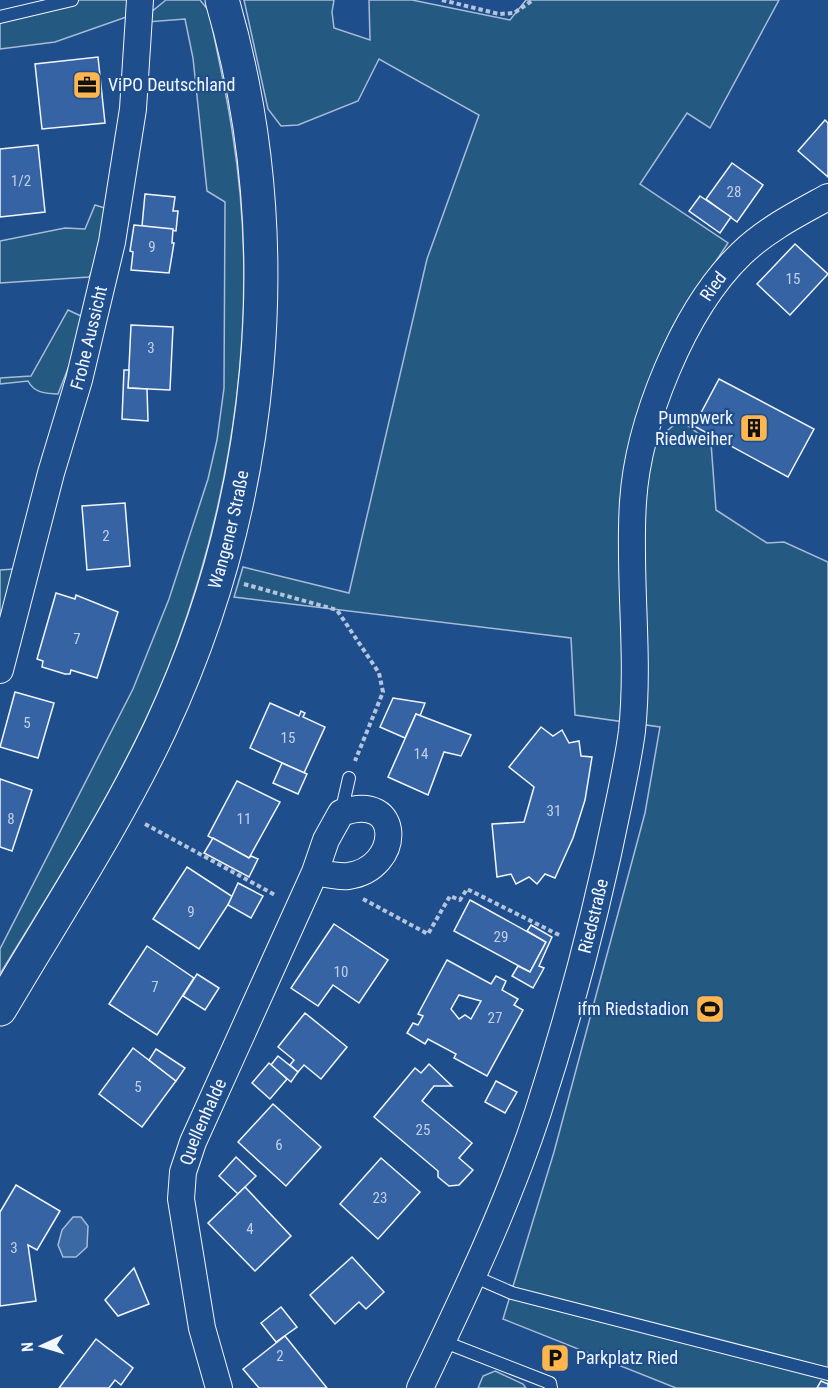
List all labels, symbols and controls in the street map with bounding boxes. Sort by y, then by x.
office icon: ViPO Deutschland [71,69,103,101]
place label: ViPO Deutschland [108,74,236,95]
house number: 1/2 [11,172,31,190]
house number: 28 [727,183,741,201]
house number: 9 [148,238,156,256]
street label: Ried [695,267,731,305]
house number: 15 [786,270,800,288]
street label: Frohe Aussicht [66,284,111,392]
house number: 3 [147,339,155,357]
place label: Pumpwerk Riedweiher [655,407,734,449]
building icon: Pumpwerk Riedweiher [738,412,770,444]
street label: Wangener Straße [204,469,253,591]
house number: 2 [102,527,110,545]
house number: 7 [73,630,81,648]
house number: 5 [23,714,31,732]
house number: 15 [281,729,295,747]
house number: 14 [414,745,428,763]
house number: 31 [547,802,561,820]
house number: 8 [7,810,15,828]
house number: 11 [237,810,251,828]
street label: Riedstraße [574,877,612,956]
house number: 9 [187,903,195,921]
house number: 29 [494,928,508,946]
house number: 10 [334,963,348,981]
house number: 7 [151,978,159,996]
sports icon: ifm Riedstadion [694,993,726,1025]
place label: ifm Riedstadion [577,998,689,1019]
house number: 27 [488,1009,502,1027]
street label: Quellenhalde [175,1075,230,1168]
house number: 5 [134,1078,142,1096]
house number: 25 [416,1121,430,1139]
house number: 6 [275,1136,283,1154]
house number: 23 [373,1189,387,1207]
house number: 4 [246,1220,254,1238]
house number: 3 [10,1239,18,1257]
north arrow [12,1316,72,1376]
text: N [18,1341,37,1353]
parking icon: Parkplatz Ried [539,1342,571,1374]
house number: 2 [276,1347,284,1365]
place label: Parkplatz Ried [576,1347,678,1368]

